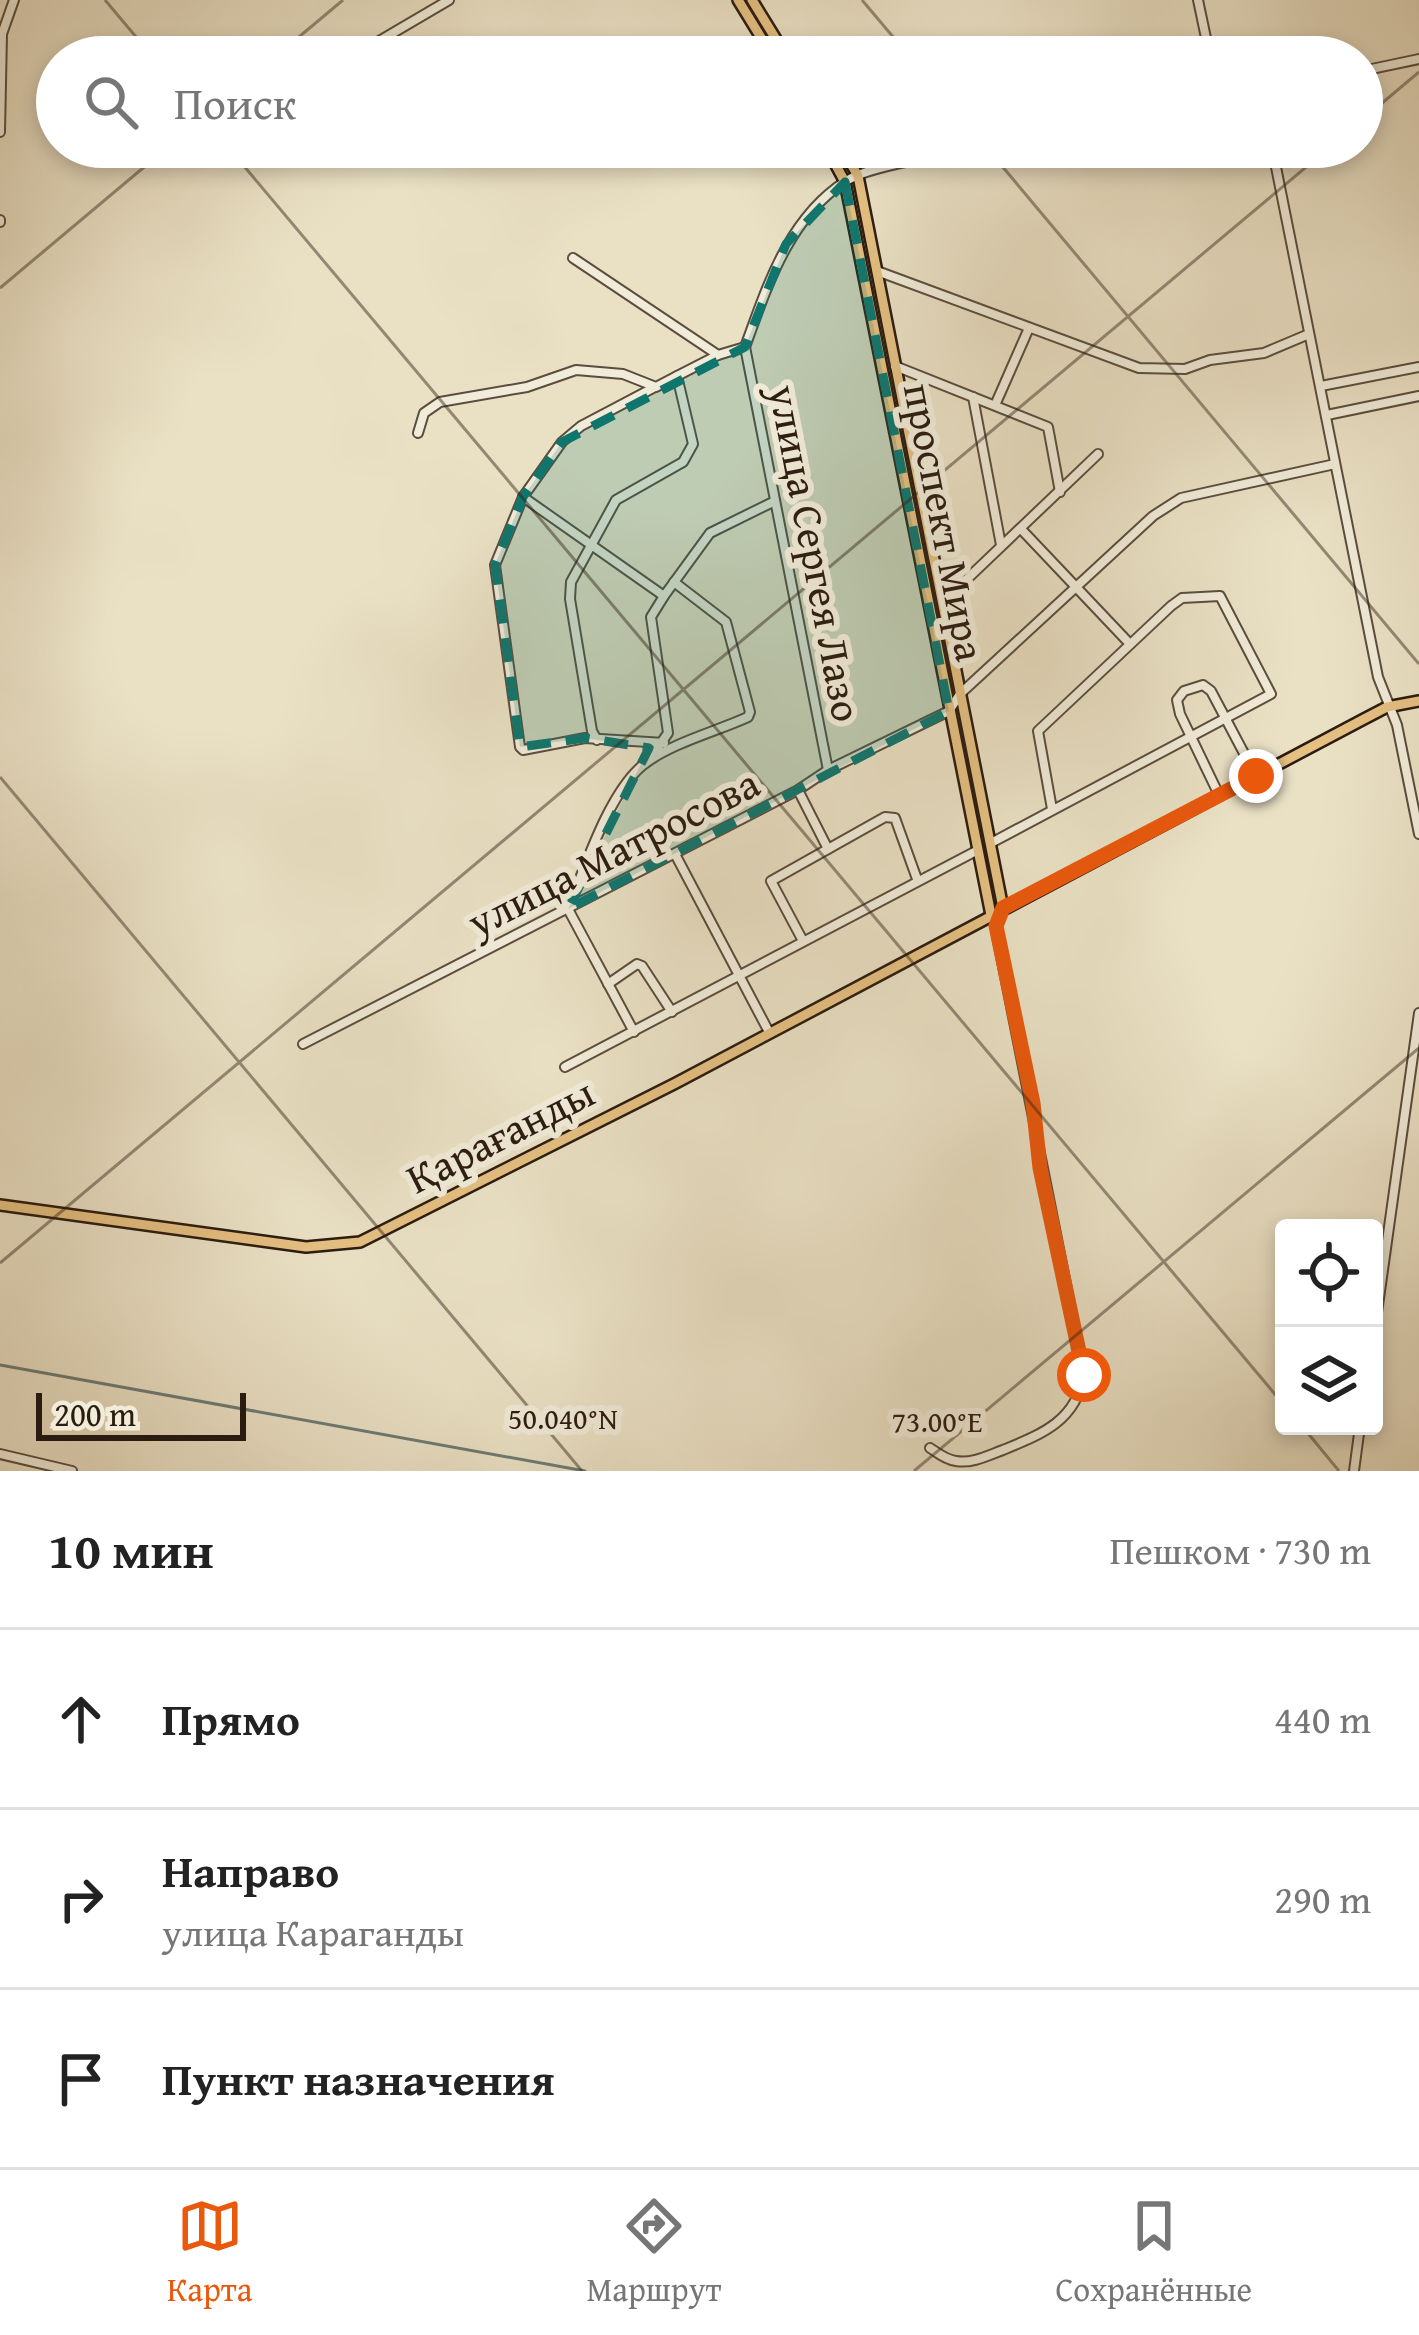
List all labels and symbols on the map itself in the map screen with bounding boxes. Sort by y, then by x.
street label: улица Сергея Лазо [754,378,879,727]
street label: проспект Мира [889,378,1002,666]
route end [1229,749,1283,803]
street label: улица Матросова [455,752,769,952]
street label: Қарағанды [395,1061,604,1208]
route start [1057,1348,1111,1402]
scale bar [36,1387,246,1440]
text: 50.040°N [508,1396,618,1440]
text: 73.00°E [892,1399,982,1443]

